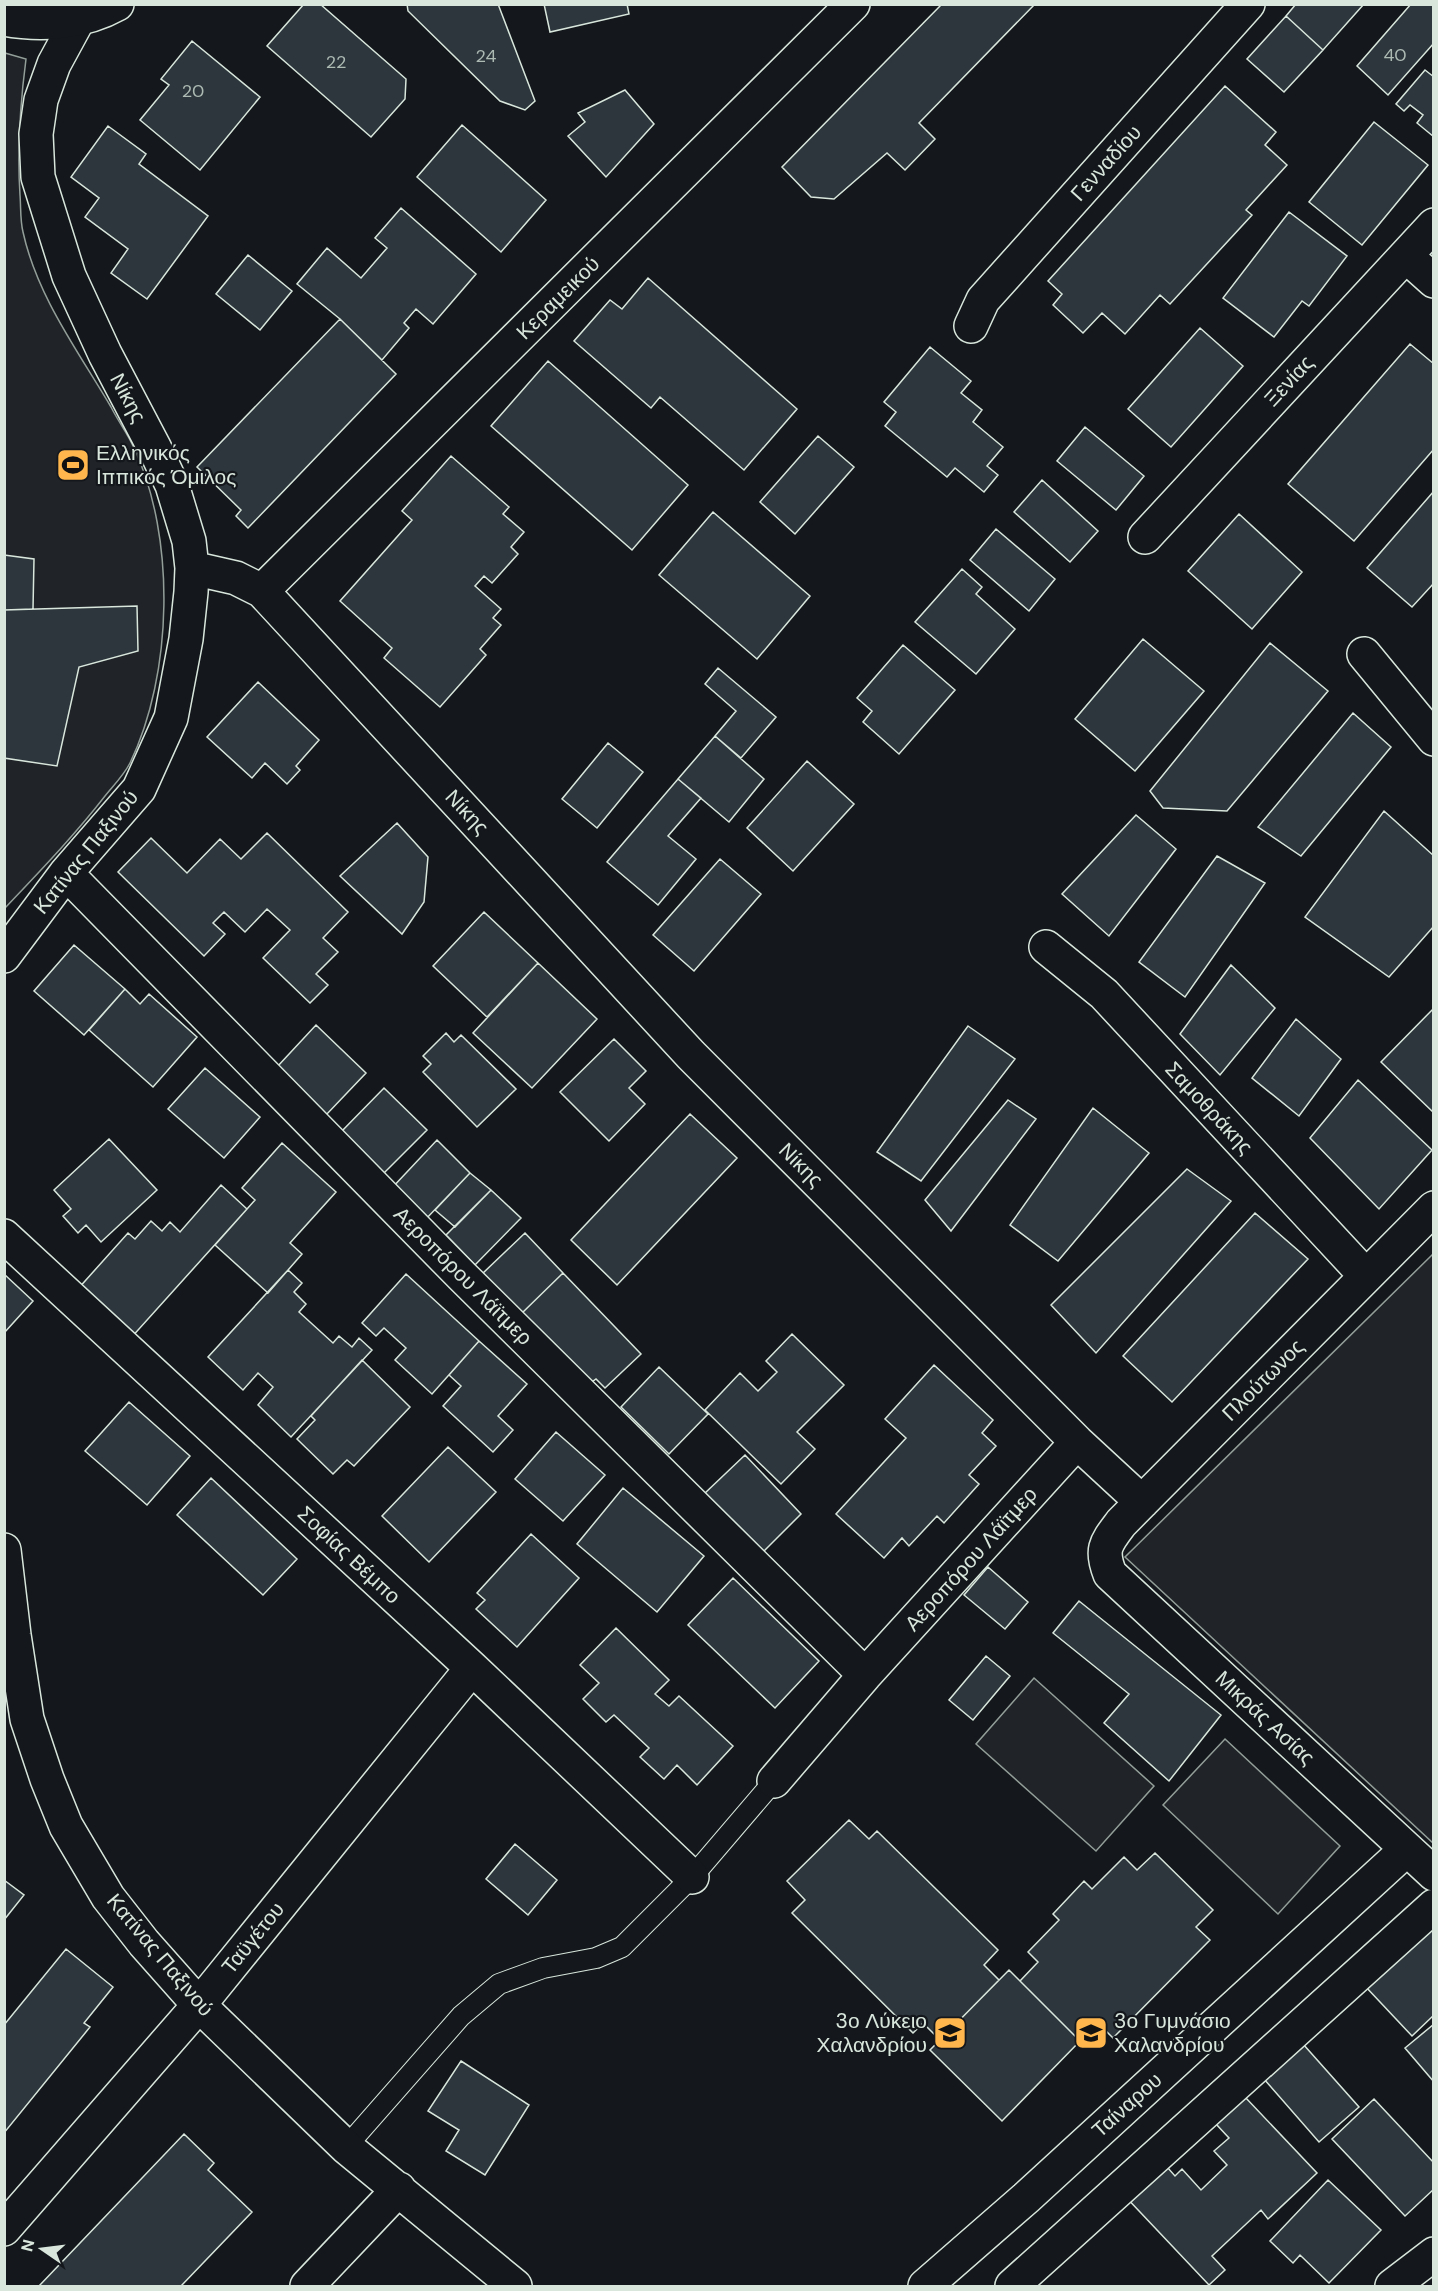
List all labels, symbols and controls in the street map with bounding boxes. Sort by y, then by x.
house number: 40 [1383,43,1407,67]
house number: 24 [476,44,497,68]
house number: 22 [326,50,346,74]
house number: 20 [182,79,204,103]
street label: Γενναδίου [1064,119,1148,207]
street label: Κεραμεικού [510,250,606,346]
street label: Ξενίας [1258,349,1320,413]
street label: Νίκης [103,368,153,428]
place label: Ελληνικός Ιππικός Όμιλος [96,439,236,491]
sports icon: Ελληνικός Ιππικός Όμιλος [55,447,91,483]
street label: Νίκης [439,783,495,841]
street label: Κατίνας Παξινού [27,784,145,920]
street label: Σαμοθράκης [1159,1056,1259,1160]
street label: Νίκης [773,1137,829,1193]
street label: Αεροπόρου Λάϊτμερ [388,1201,539,1352]
street label: Πλούτωνος [1216,1333,1310,1427]
street label: Αεροπόρου Λάϊτμερ [899,1481,1043,1637]
street label: Σοφίας Βέμπο [291,1500,407,1610]
street label: Μικράς Ασίας [1209,1665,1321,1771]
street label: Κατίνας Παξινού [100,1888,220,2022]
street label: Ταϋγέτου [215,1896,291,1980]
place label: 3ο Λύκειο Χαλανδρίου [817,2007,927,2059]
place label: 3ο Γυμνάσιο Χαλανδρίου [1114,2007,1231,2059]
school or university icon: 3ο Λύκειο Χαλανδρίου [932,2015,968,2051]
school or university icon: 3ο Γυμνάσιο Χαλανδρίου [1073,2015,1109,2051]
street label: Ταίναρου [1086,2066,1168,2144]
north arrow [12,2219,72,2279]
text: N [16,2237,40,2254]

